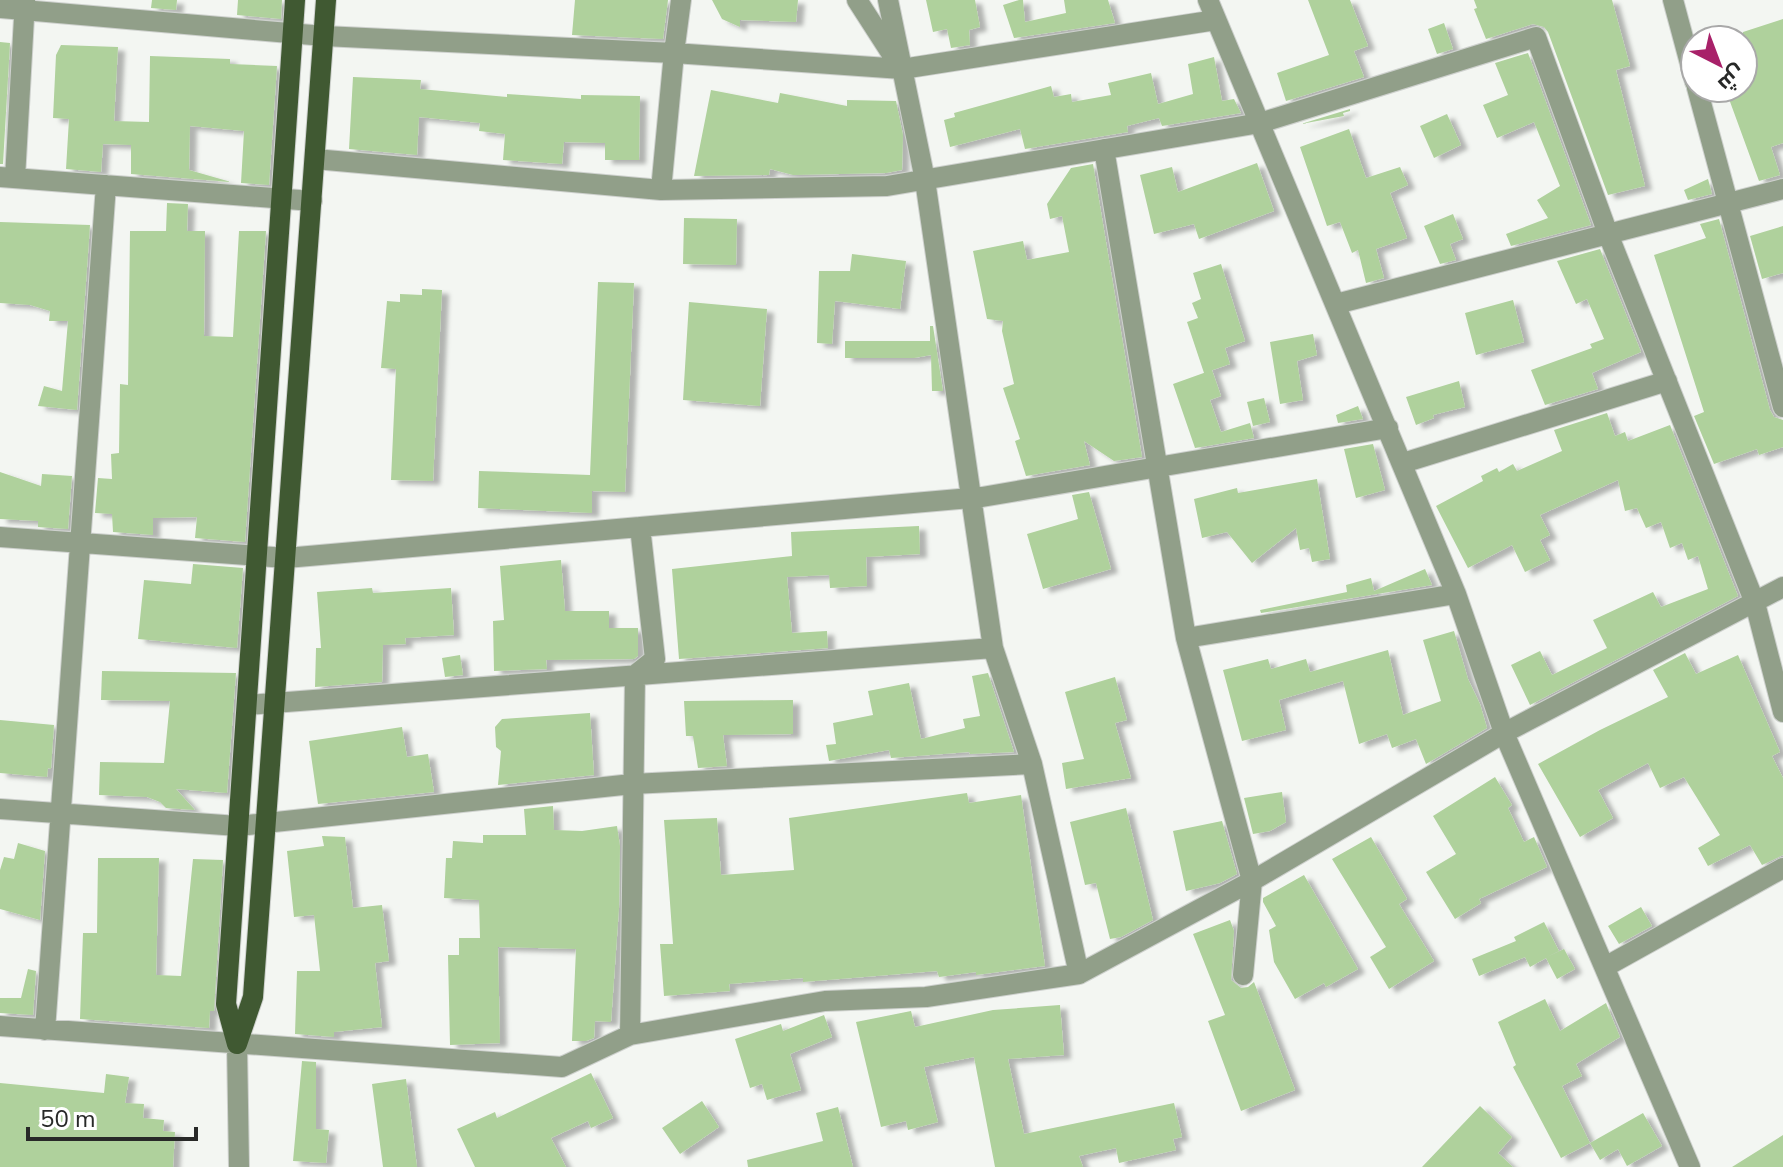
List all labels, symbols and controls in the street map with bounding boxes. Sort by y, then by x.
north arrow [1679,24,1759,104]
text: ش [1711,58,1752,99]
scale bar [28,1091,196,1141]
text: 50 m [40,1103,96,1135]

